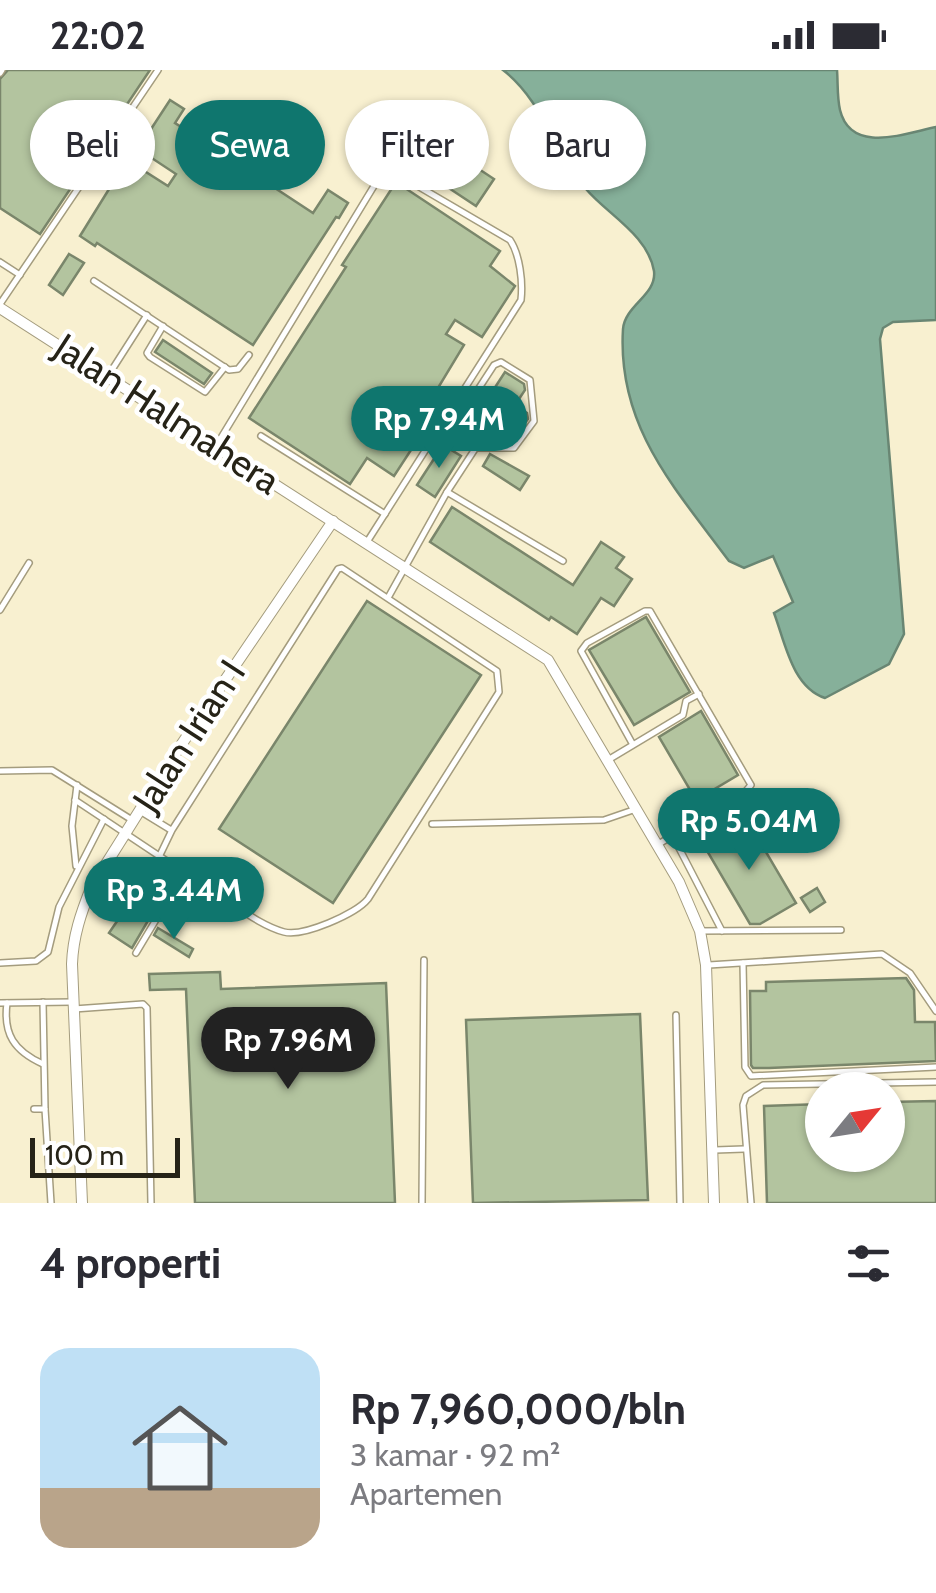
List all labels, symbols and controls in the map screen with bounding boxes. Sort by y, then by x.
text: 22:02 [50,12,146,59]
chip: Beli [30,100,155,190]
chip: Sewa [175,100,325,190]
chip: Filter [345,100,489,190]
chip: Baru [509,100,646,190]
street label: Jalan Halmahera [45,323,289,504]
pin: Rp 7.94M [336,386,542,471]
text: Rp 7.94M [373,399,505,438]
street label: Jalan Irian I [122,651,255,821]
pin: Rp 5.04M [646,788,852,873]
text: Rp 5.04M [680,801,818,840]
pin: Rp 3.44M [71,857,277,942]
text: Rp 3.44M [106,870,242,909]
pin: Rp 7.96M [185,1007,391,1092]
text: Rp 7.96M [223,1020,353,1059]
north arrow [805,1072,905,1172]
map controls [805,1072,905,1172]
scale bar [30,1133,180,1178]
text: 100 m [45,1138,124,1172]
icon: filters [841,1236,896,1291]
text: 4 properti [40,1237,221,1289]
text: Rp 7,960,000/bln [350,1383,686,1435]
icon: home [120,1388,240,1508]
text: 3 kamar · 92 m² [350,1435,560,1474]
text: Apartemen [350,1474,502,1513]

